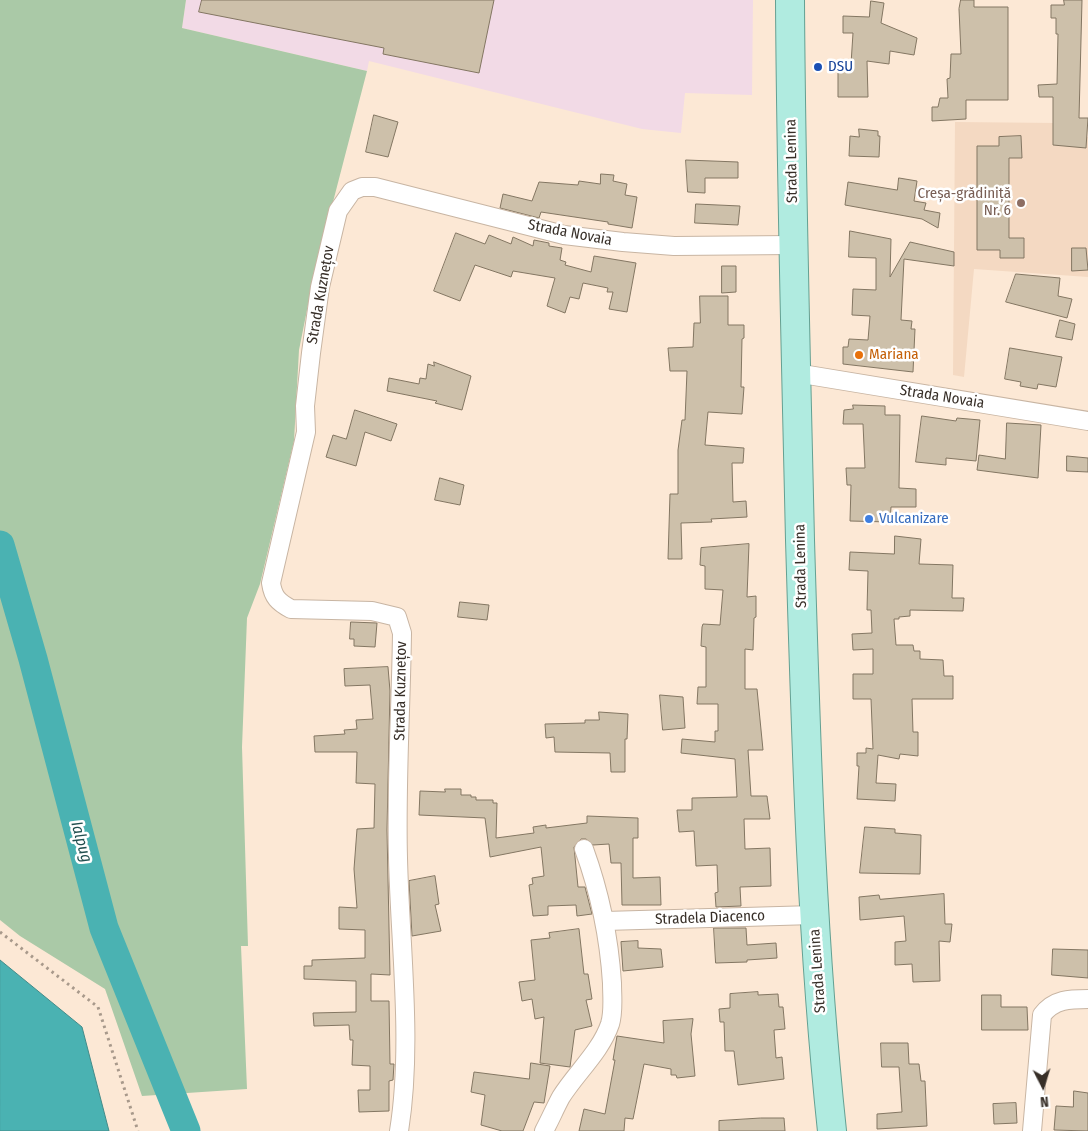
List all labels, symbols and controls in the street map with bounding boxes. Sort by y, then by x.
place label: DSU [828,58,853,76]
marker: DSU [812,61,824,73]
street label: Strada Lenina [782,119,802,203]
place label: Creșa-grădiniță Nr. 6 [918,185,1011,220]
marker: Creșa-grădiniță Nr. 6 [1015,197,1027,209]
street label: Strada Novaia [526,216,614,250]
street label: Strada Kuznețov [304,244,338,346]
place label: Mariana [869,346,919,364]
marker: Mariana [853,349,865,361]
street label: Strada Novaia [898,381,986,413]
place label: Vulcanizare [879,510,949,528]
marker: Vulcanizare [863,513,875,525]
street label: Strada Lenina [791,524,811,608]
street label: Strada Kuznețov [391,641,411,741]
water label: Ialpug [66,819,96,865]
street label: Stradela Diacenco [655,907,765,929]
street label: Strada Lenina [806,928,830,1014]
north arrow [1018,1061,1068,1111]
text: N [1039,1093,1049,1110]

